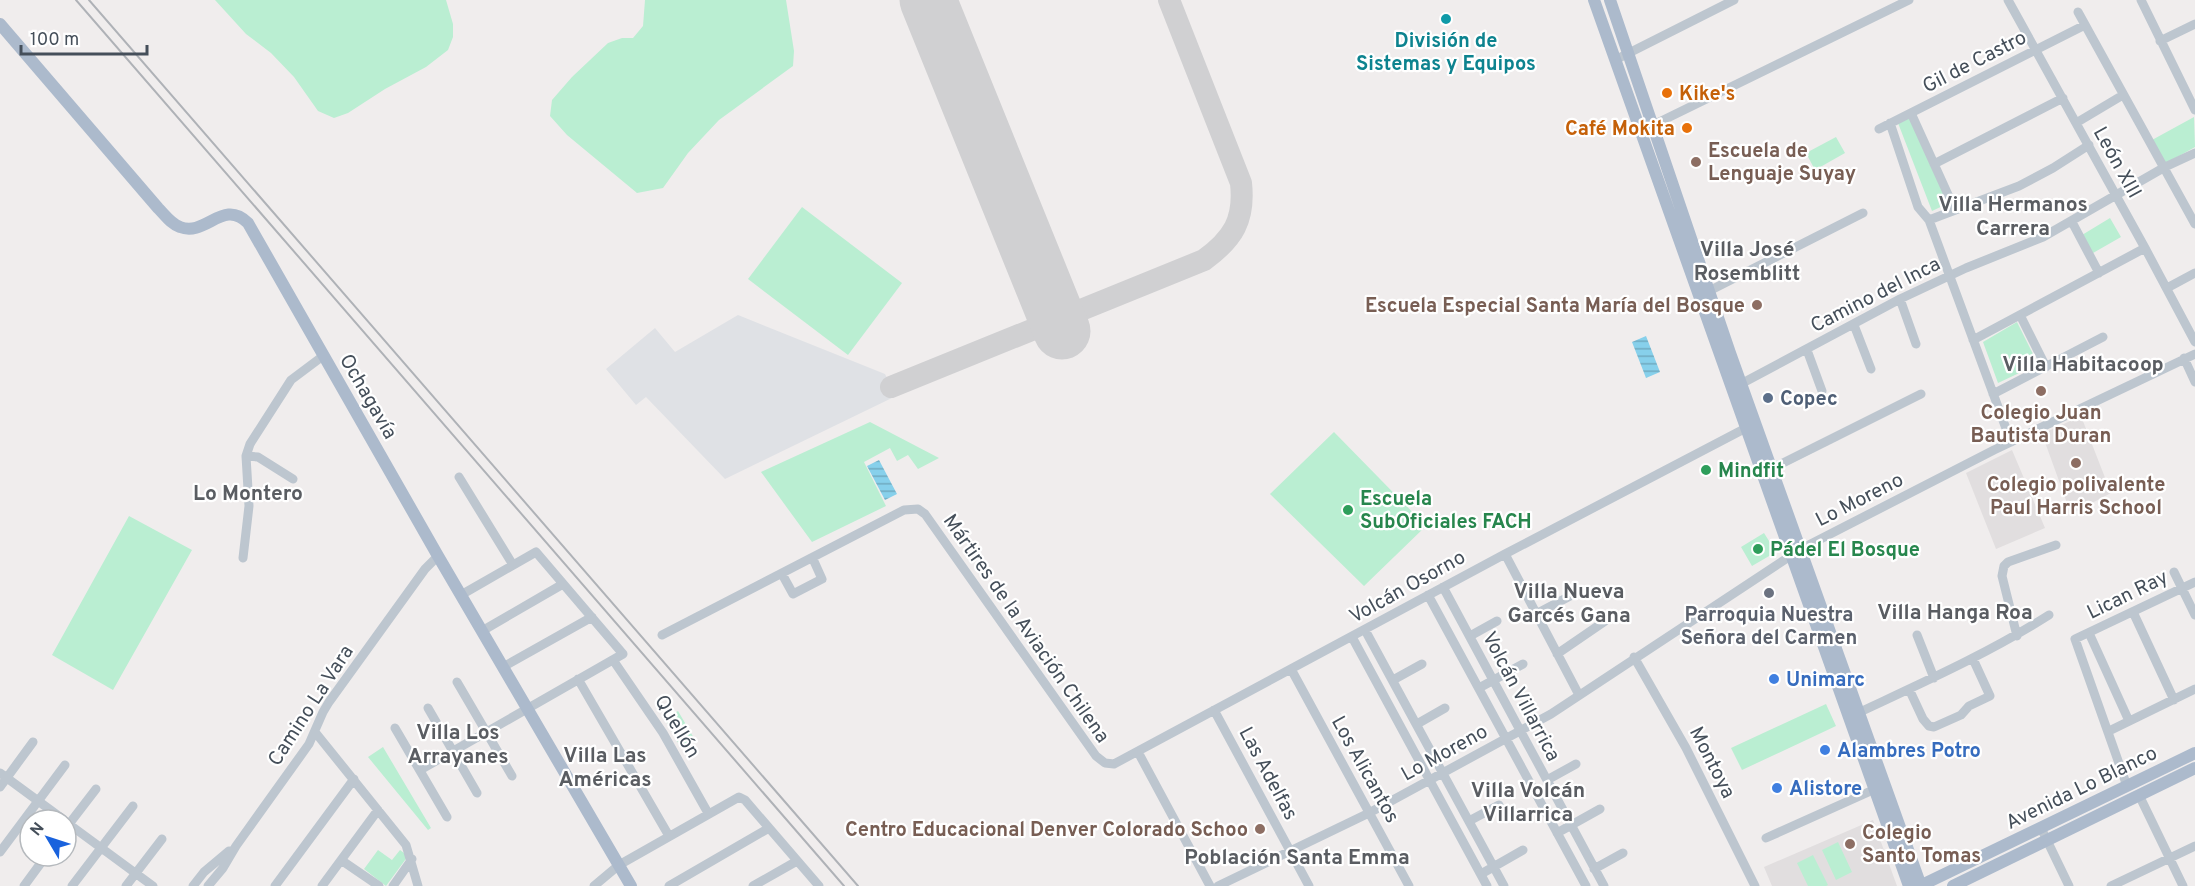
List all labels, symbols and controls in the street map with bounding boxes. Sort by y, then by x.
marker: División de Sistemas y Equipos [1439,12,1453,26]
scale bar [21,18,147,56]
street label: Gil de Castro [1919,25,2031,100]
text: 100 m [30,29,79,52]
place label: División de Sistemas y Equipos [1356,29,1536,78]
place label: Kike's [1679,82,1735,108]
marker: Kike's [1660,86,1674,100]
place label: Café Mokita [1565,117,1675,143]
marker: Café Mokita [1680,121,1694,135]
street label: León XIII [2086,123,2147,203]
place label: Escuela de Lenguaje Suyay [1708,139,1856,188]
marker: Escuela de Lenguaje Suyay [1689,155,1703,169]
district label: Villa Hermanos Carrera [1938,192,2088,243]
district label: Villa José Rosemblitt [1694,237,1800,288]
street label: Camino del Inca [1806,252,1945,340]
place label: Escuela Especial Santa María del Bosque [1365,294,1745,320]
marker: Escuela Especial Santa María del Bosque [1750,298,1764,312]
street label: Ochagavía [332,350,402,444]
district label: Villa Habitacoop [2002,352,2164,379]
marker: Colegio Juan Bautista Duran [2034,384,2048,398]
place label: Copec [1780,387,1838,413]
marker: Copec [1761,391,1775,405]
place label: Colegio Juan Bautista Duran [1971,401,2111,450]
marker: Colegio polivalente Paul Harris School [2069,456,2083,470]
place label: Mindfit [1718,459,1784,485]
marker: Mindfit [1699,463,1713,477]
street label: Lo Moreno [1812,468,1908,534]
place label: Colegio polivalente Paul Harris School [1987,473,2165,522]
district label: Lo Montero [193,481,303,508]
place label: Escuela SubOficiales FACH [1360,487,1532,536]
marker: Escuela SubOficiales FACH [1341,503,1355,517]
street label: Mártires de la Aviación Chilena [936,510,1114,749]
place label: Pádel El Bosque [1770,538,1920,564]
marker: Pádel El Bosque [1751,542,1765,556]
street label: Volcán Osorno [1345,545,1471,630]
street label: Lican Ray [2083,565,2173,627]
district label: Villa Nueva Garcés Gana [1507,579,1631,630]
marker: Parroquia Nuestra Señora del Carmen [1762,586,1776,600]
district label: Villa Hanga Roa [1877,600,2033,627]
place label: Parroquia Nuestra Señora del Carmen [1681,603,1857,652]
street label: Volcán Villarrica [1475,628,1565,766]
street label: Camino La Vara [263,641,360,771]
place label: Unimarc [1786,668,1865,694]
marker: Unimarc [1767,672,1781,686]
street label: Quellón [647,691,705,763]
street label: Los Alicantos [1324,712,1404,828]
street label: Lo Moreno [1397,719,1493,788]
district label: Villa Los Arrayanes [407,720,509,771]
street label: Las Adelfas [1232,723,1303,825]
street label: Montoya [1682,723,1740,803]
place label: Alambres Potro [1837,739,1981,765]
street label: Avenida Lo Blanco [2002,741,2162,837]
district label: Villa Las Américas [558,743,652,794]
marker: Alambres Potro [1818,743,1832,757]
place label: Alistore [1789,777,1862,803]
district label: Villa Volcán Villarrica [1471,778,1585,829]
marker: Alistore [1770,781,1784,795]
north arrow [18,808,78,868]
place label: Centro Educacional Denver Colorado Schoo [845,818,1248,844]
text: N [27,819,49,841]
place label: Colegio Santo Tomas [1862,821,1981,870]
marker: Centro Educacional Denver Colorado Schoo [1253,822,1267,836]
marker: Colegio Santo Tomas [1843,837,1857,851]
district label: Población Santa Emma [1184,845,1410,872]

